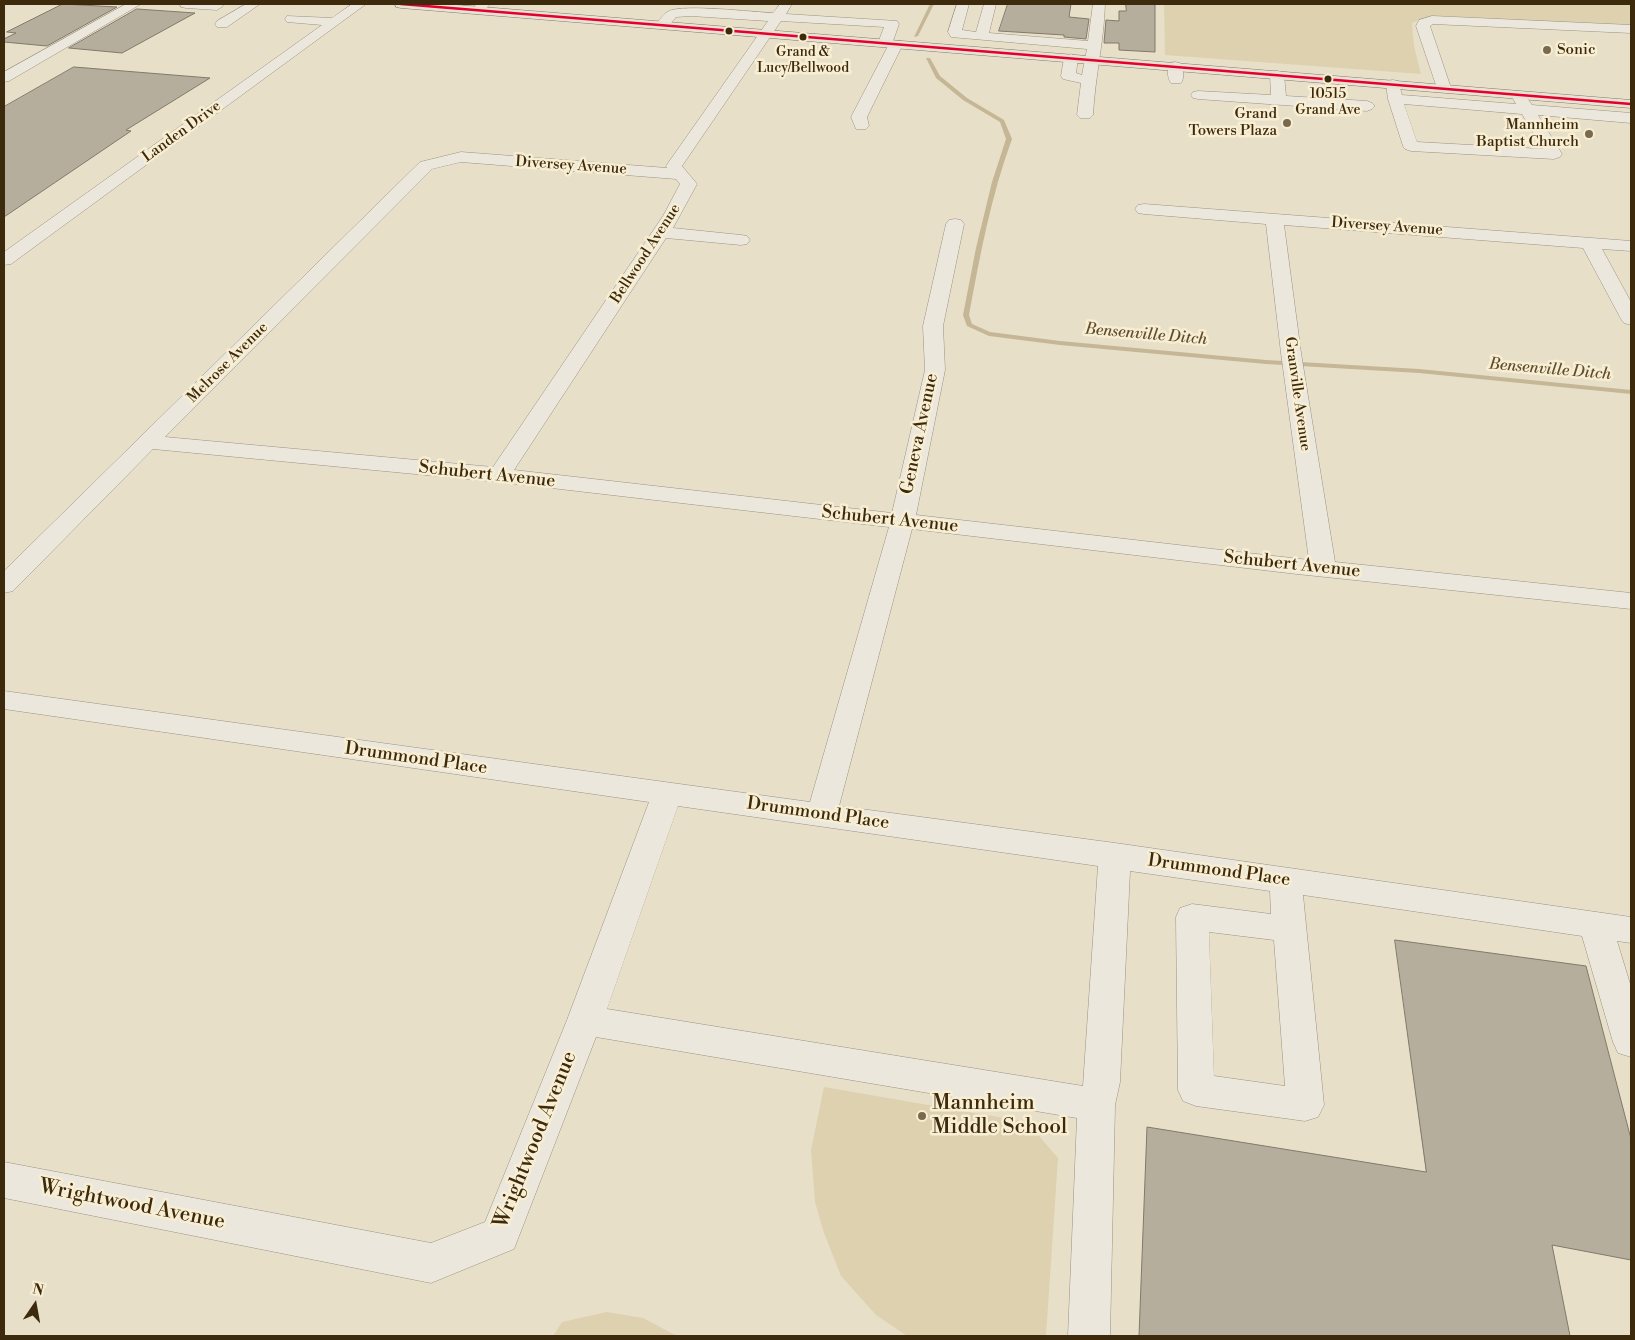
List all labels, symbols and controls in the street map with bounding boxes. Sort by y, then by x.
unlabelled marker [724,26,734,36]
marker: Grand & Lucy/Bellwood [798,32,808,42]
place label: Sonic [1557,41,1596,59]
marker: Sonic [1541,44,1553,56]
place label: Grand & Lucy/Bellwood [757,45,849,78]
marker: 10515 Grand Ave [1323,74,1333,84]
place label: 10515 Grand Ave [1295,87,1361,120]
street label: Landen Drive [139,97,225,167]
place label: Grand Towers Plaza [1189,105,1277,140]
place label: Mannheim Baptist Church [1476,116,1579,151]
marker: Grand Towers Plaza [1281,117,1293,129]
marker: Mannheim Baptist Church [1583,128,1595,140]
street label: Diversey Avenue [515,153,627,179]
street label: Bellwood Avenue [607,201,685,307]
street label: Diversey Avenue [1331,214,1443,240]
street label: Melrose Avenue [184,319,272,407]
water label: Bensenville Ditch [1084,320,1208,350]
street label: Granville Avenue [1280,336,1314,452]
water label: Bensenville Ditch [1488,355,1612,385]
street label: Geneva Avenue [897,372,943,496]
street label: Schubert Avenue [418,457,556,493]
street label: Schubert Avenue [821,502,959,538]
street label: Schubert Avenue [1223,547,1361,583]
street label: Drummond Place [343,738,489,780]
street label: Drummond Place [745,793,891,835]
street label: Drummond Place [1146,850,1292,892]
street label: Wrightwood Avenue [489,1048,583,1232]
place label: Mannheim Middle School [932,1091,1067,1141]
marker: Mannheim Middle School [916,1110,928,1122]
street label: Wrightwood Avenue [37,1175,227,1235]
north arrow [10,1280,60,1330]
text: N [31,1280,45,1300]

